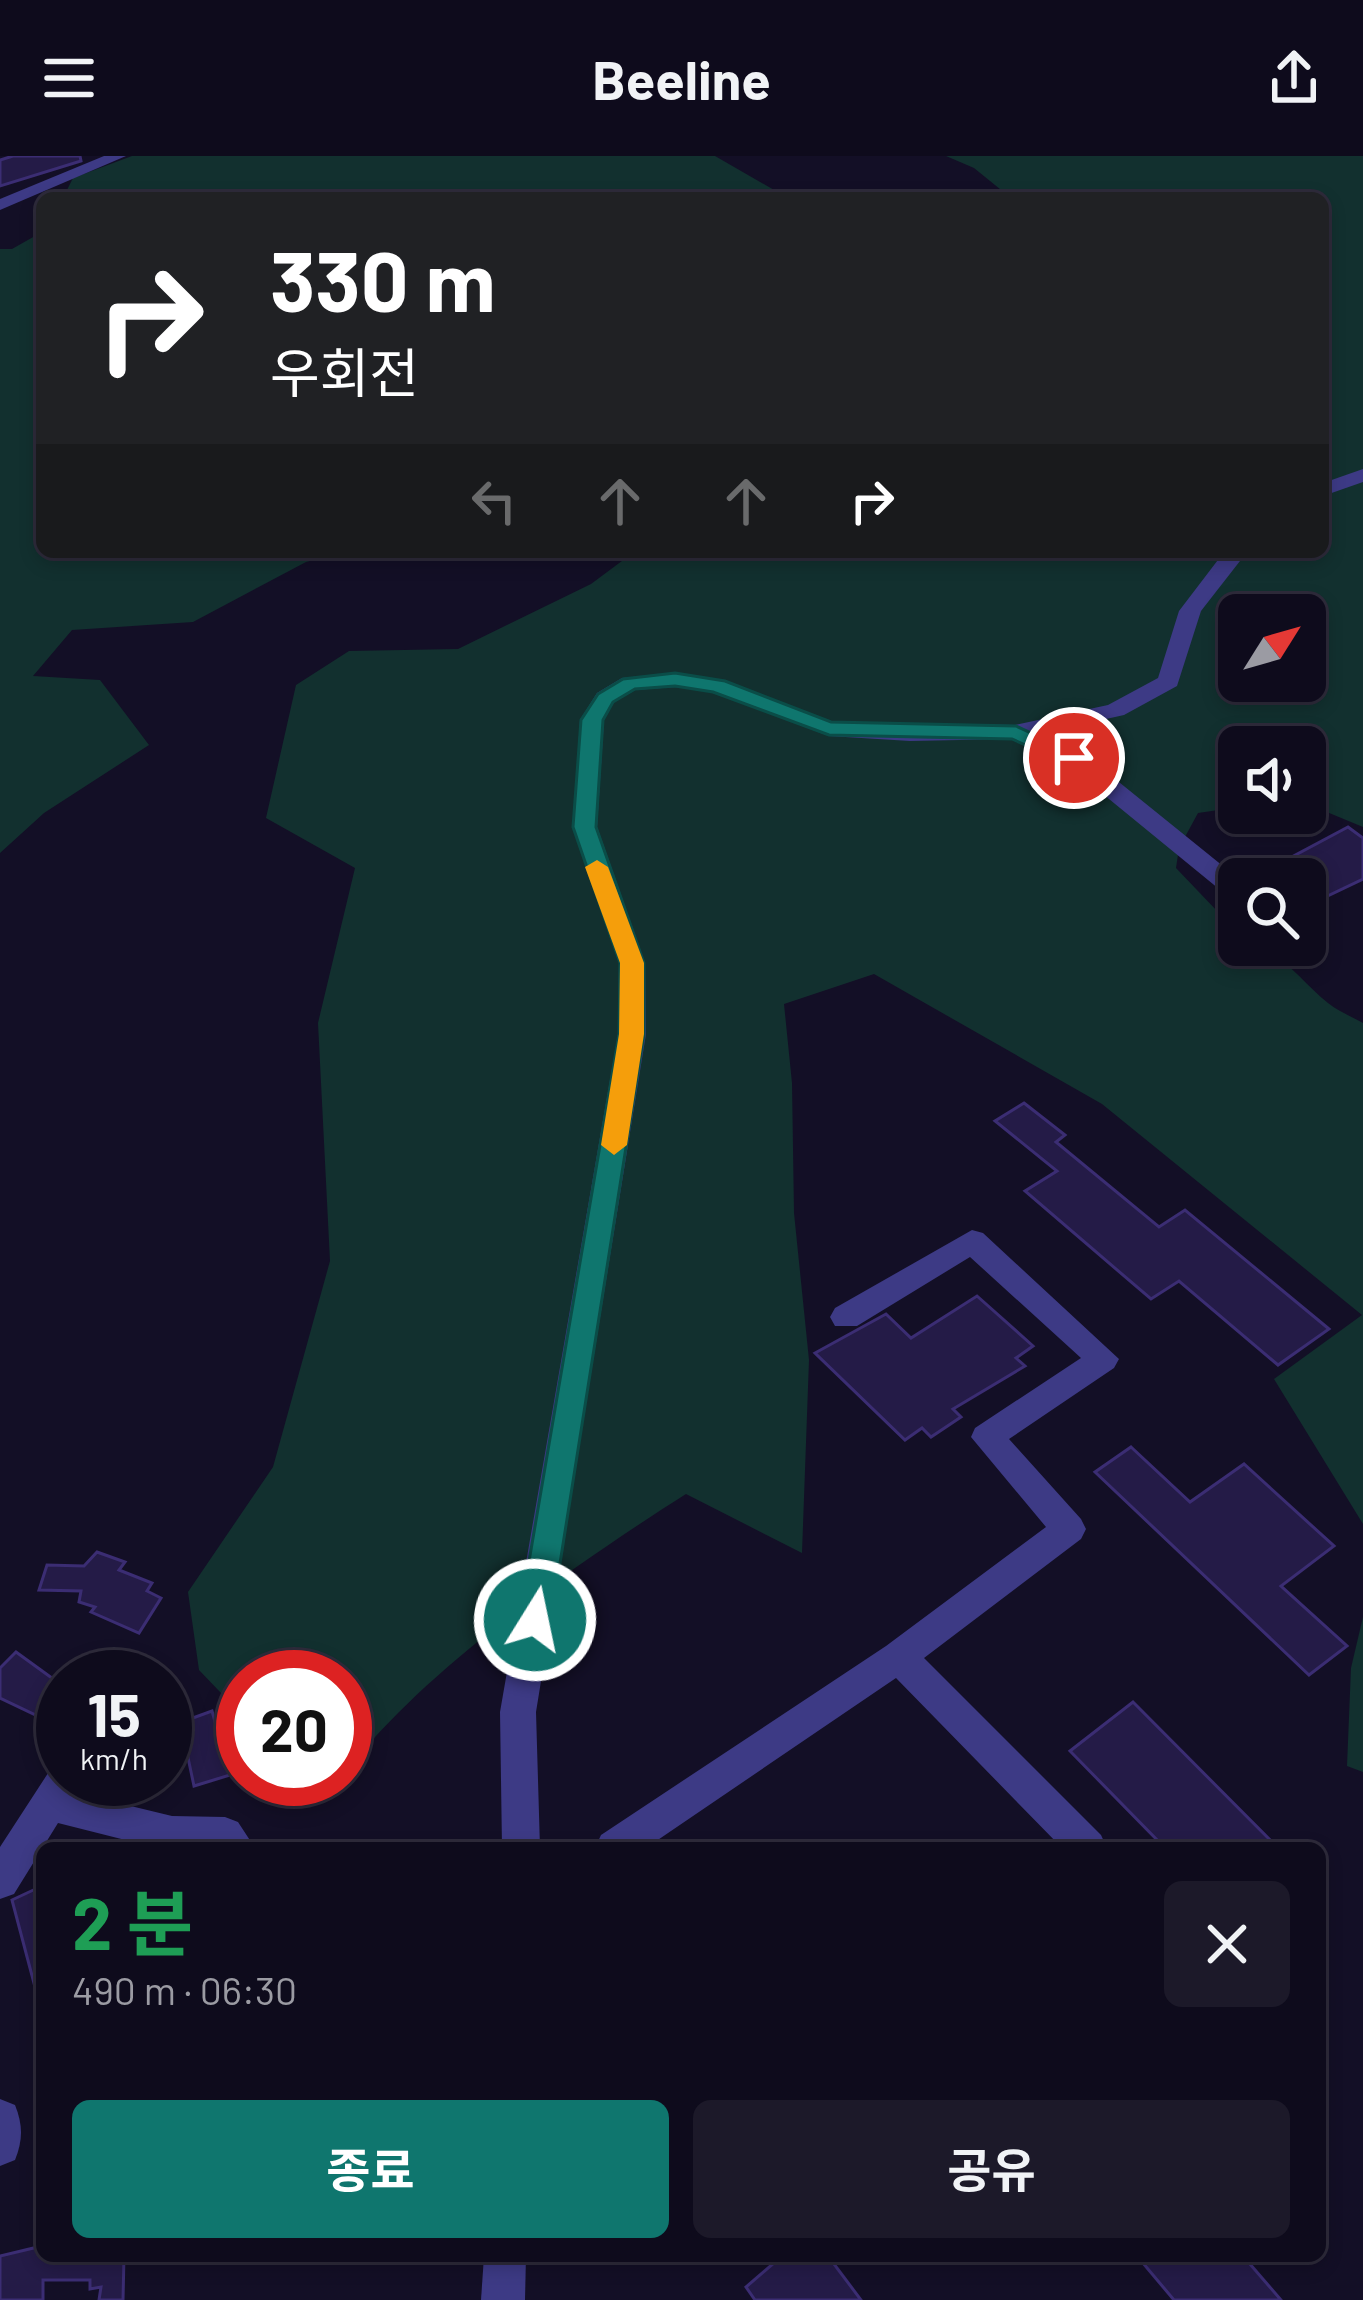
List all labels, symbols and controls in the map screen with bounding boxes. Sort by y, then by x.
icon: menu [36,45,102,111]
icon: share [1261,45,1327,111]
text: Beeline [592,46,771,111]
text: 330 m [270,228,496,329]
icon: right [72,240,228,396]
text: 우회전 [270,339,419,404]
icon: left [461,468,527,534]
icon: ahead [587,468,653,534]
icon: ahead [713,468,779,534]
icon: right [839,468,905,534]
north arrow [1218,594,1326,702]
map controls [1218,594,1326,966]
pin [1023,707,1125,809]
icon: arrive [1041,725,1107,791]
button: sound [1218,726,1326,834]
button: search [1218,858,1326,966]
position arrow [472,1557,598,1683]
speed limit sign: 20 [216,1650,372,1806]
text: 15 [87,1677,141,1749]
text: km/h [80,1740,148,1776]
text: 2 분 [72,1878,193,1964]
button: close [1164,1881,1290,2007]
text: 490 m · 06:30 [72,1966,297,2013]
button: 종료 [72,2100,669,2238]
button: 공유 [693,2100,1290,2238]

